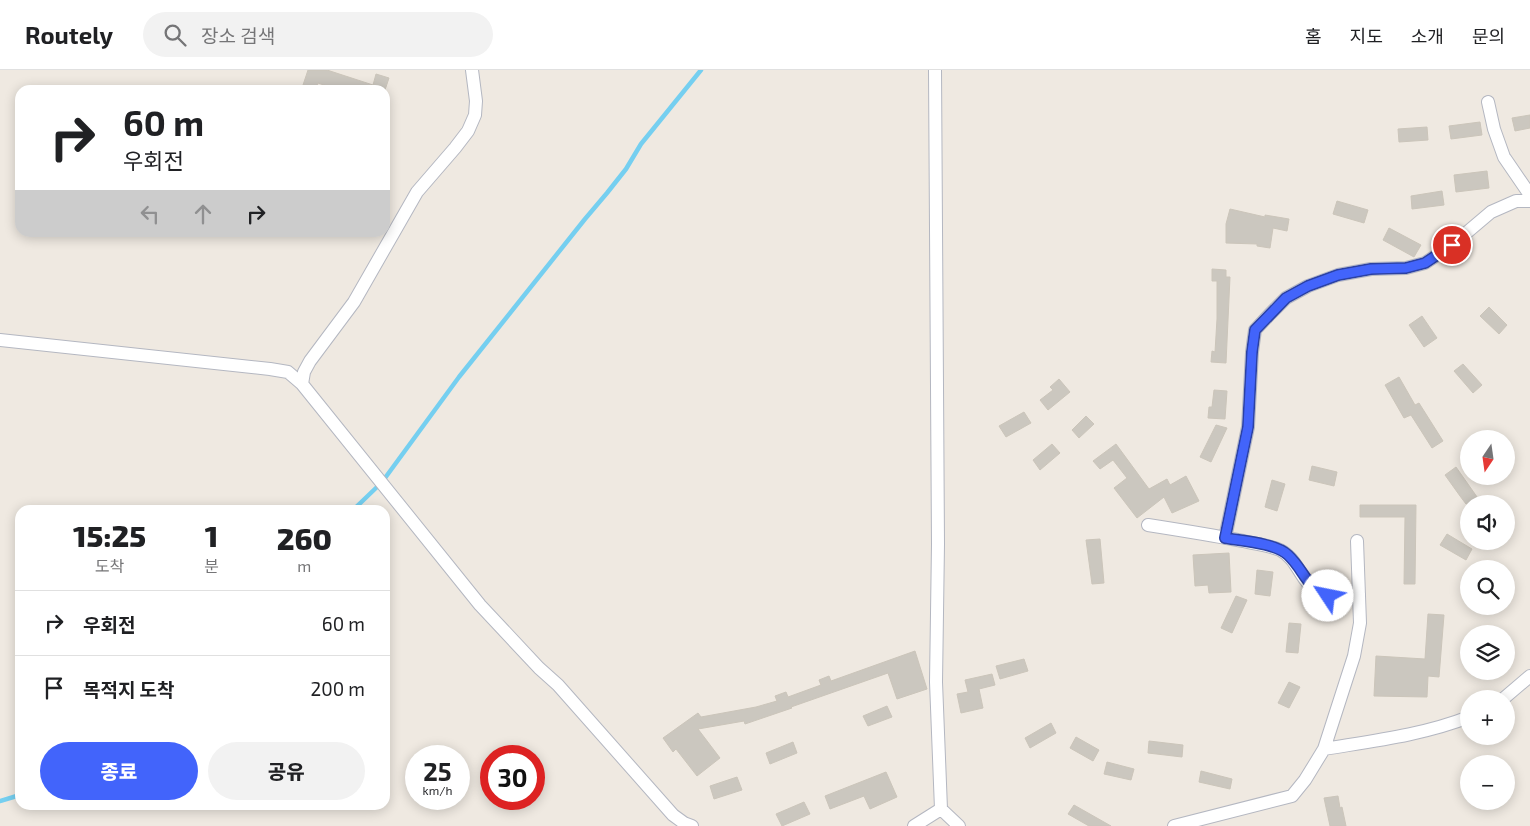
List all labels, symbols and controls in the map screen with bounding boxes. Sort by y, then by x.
search box [143,12,493,57]
text: Routely [25,20,113,49]
icon: search [161,21,189,49]
text: 장소 검색 [201,24,275,47]
text: 홈 [1305,25,1322,47]
text: 지도 [1350,25,1383,47]
text: 소개 [1411,25,1444,47]
text: 문의 [1472,25,1505,47]
text: 60 m [123,101,204,143]
icon: right [40,105,105,170]
text: 우회전 [123,147,184,173]
icon: left [136,200,164,228]
icon: ahead [189,200,217,228]
icon: right [242,200,270,228]
pin [1431,224,1473,266]
icon: arrive [1438,231,1466,259]
north arrow [1460,430,1515,485]
map controls [1460,430,1515,810]
button: sound [1460,495,1515,550]
text: 15:25 [73,517,146,553]
text: 1 [205,517,218,553]
text: 260 [277,520,332,556]
text: 도착 [95,556,124,575]
text: 분 [204,556,219,575]
text: m [297,556,311,575]
button: search [1460,560,1515,615]
position arrow [1301,569,1353,621]
icon: right [40,609,68,637]
text: 60 m [322,612,365,635]
text: 우회전 [83,613,135,636]
button: layers [1460,625,1515,680]
icon: arrive [40,674,68,702]
text: 200 m [311,677,365,700]
text: 목적지 도착 [83,678,175,701]
button: + [1460,690,1515,745]
button: 종료 [40,742,198,800]
button: 공유 [208,742,365,800]
speed limit sign: 30 [480,745,545,810]
button: − [1460,755,1515,810]
text: 25 [423,756,452,786]
text: km/h [423,783,452,797]

